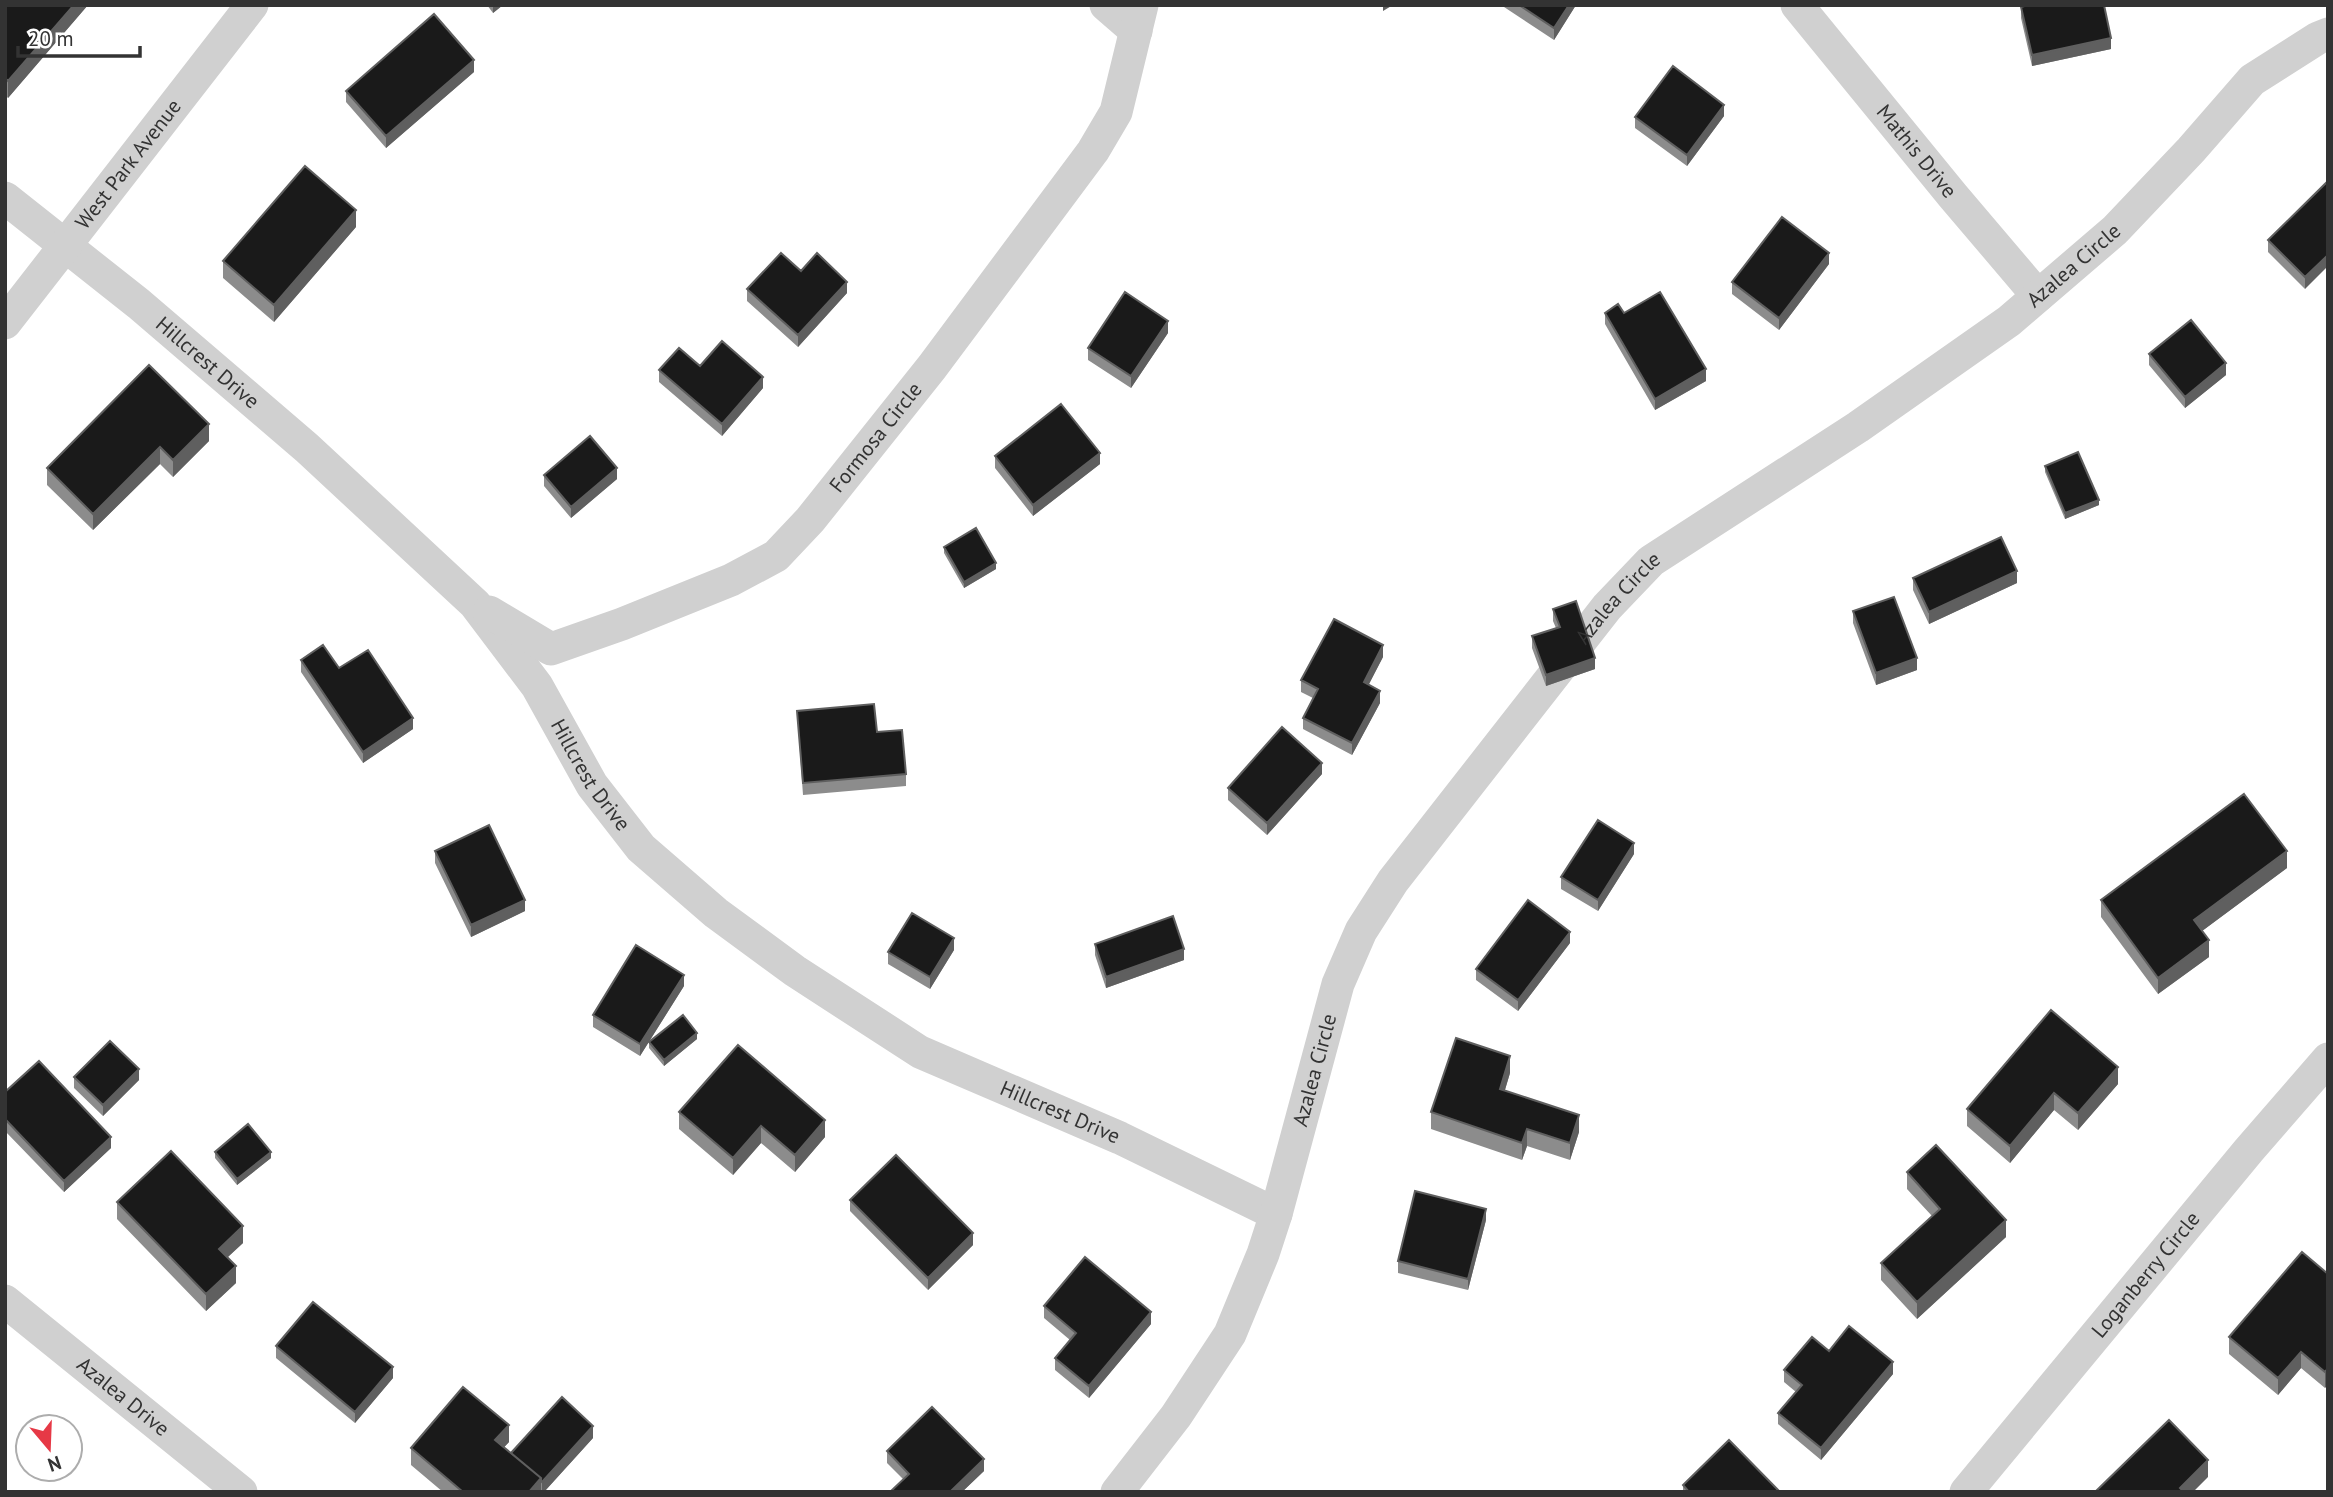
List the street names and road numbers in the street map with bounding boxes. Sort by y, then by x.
street label: West Park Avenue [69,94,187,234]
street label: Mathis Drive [1871,99,1963,203]
street label: Azalea Circle [2021,217,2126,313]
street label: Hillcrest Drive [150,310,265,414]
street label: Formosa Circle [823,377,928,498]
street label: Azalea Circle [1569,545,1665,650]
street label: Hillcrest Drive [545,714,637,836]
street label: Azalea Circle [1286,1011,1342,1129]
street label: Hillcrest Drive [996,1074,1124,1149]
street label: Loganberry Circle [2085,1206,2206,1343]
street label: Azalea Drive [72,1351,175,1442]

